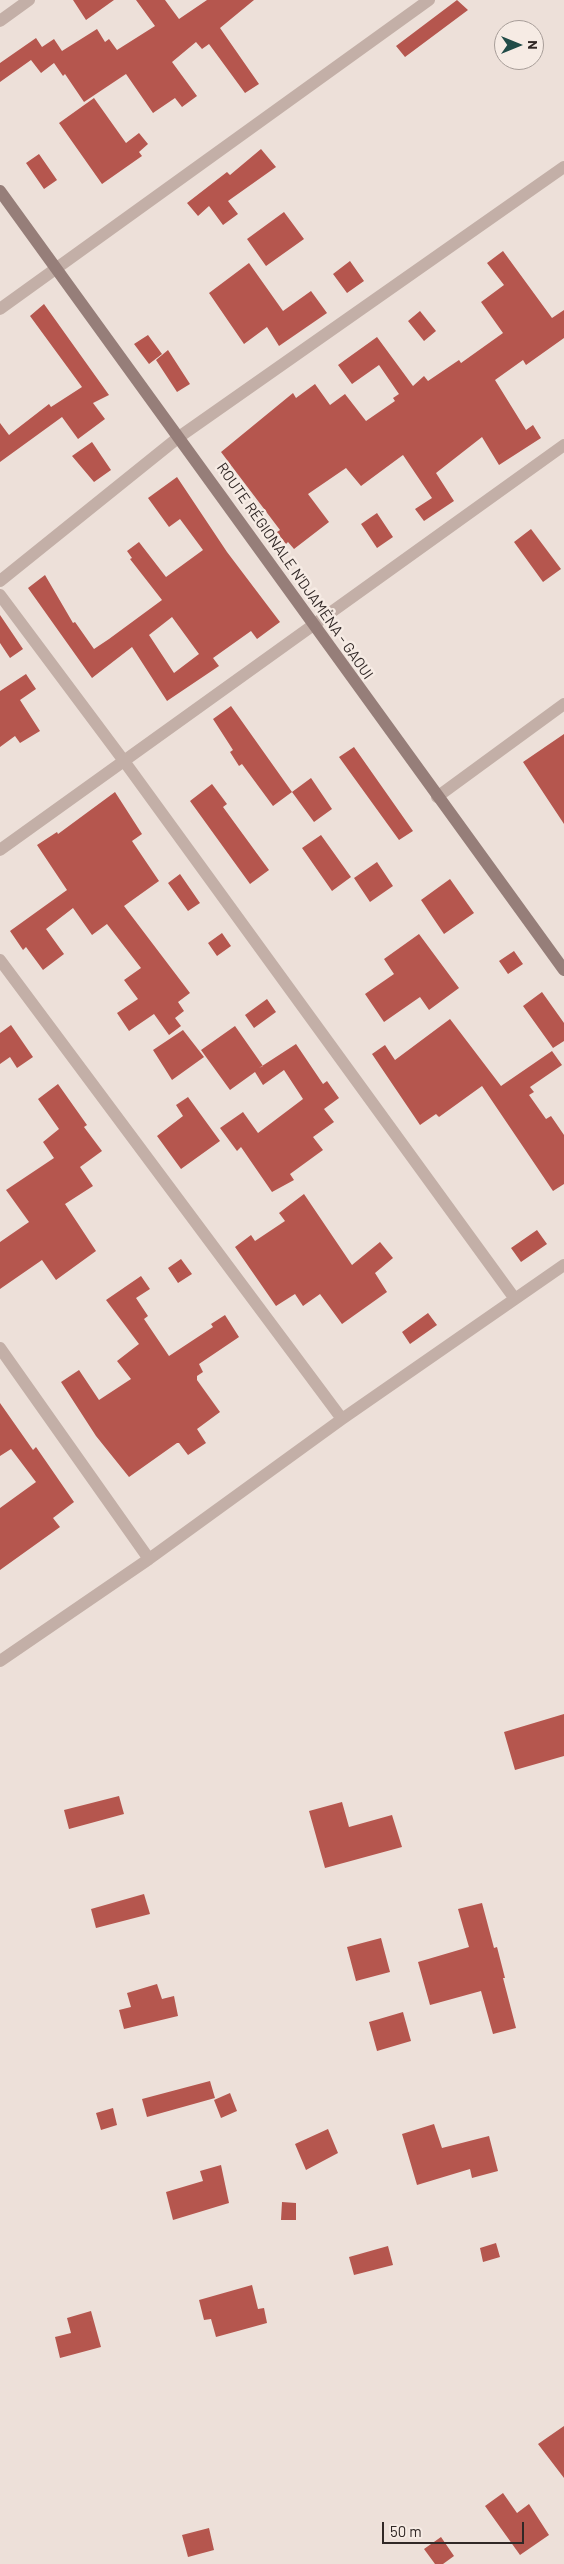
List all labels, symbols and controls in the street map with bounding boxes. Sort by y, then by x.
north arrow [494,20,544,70]
text: N [525,40,542,50]
street label: ROUTE RÉGIONALE N'DJAMÉNA - GAOUI [213,459,377,683]
scale bar [384,2512,526,2544]
text: 50 m [390,2522,422,2540]

